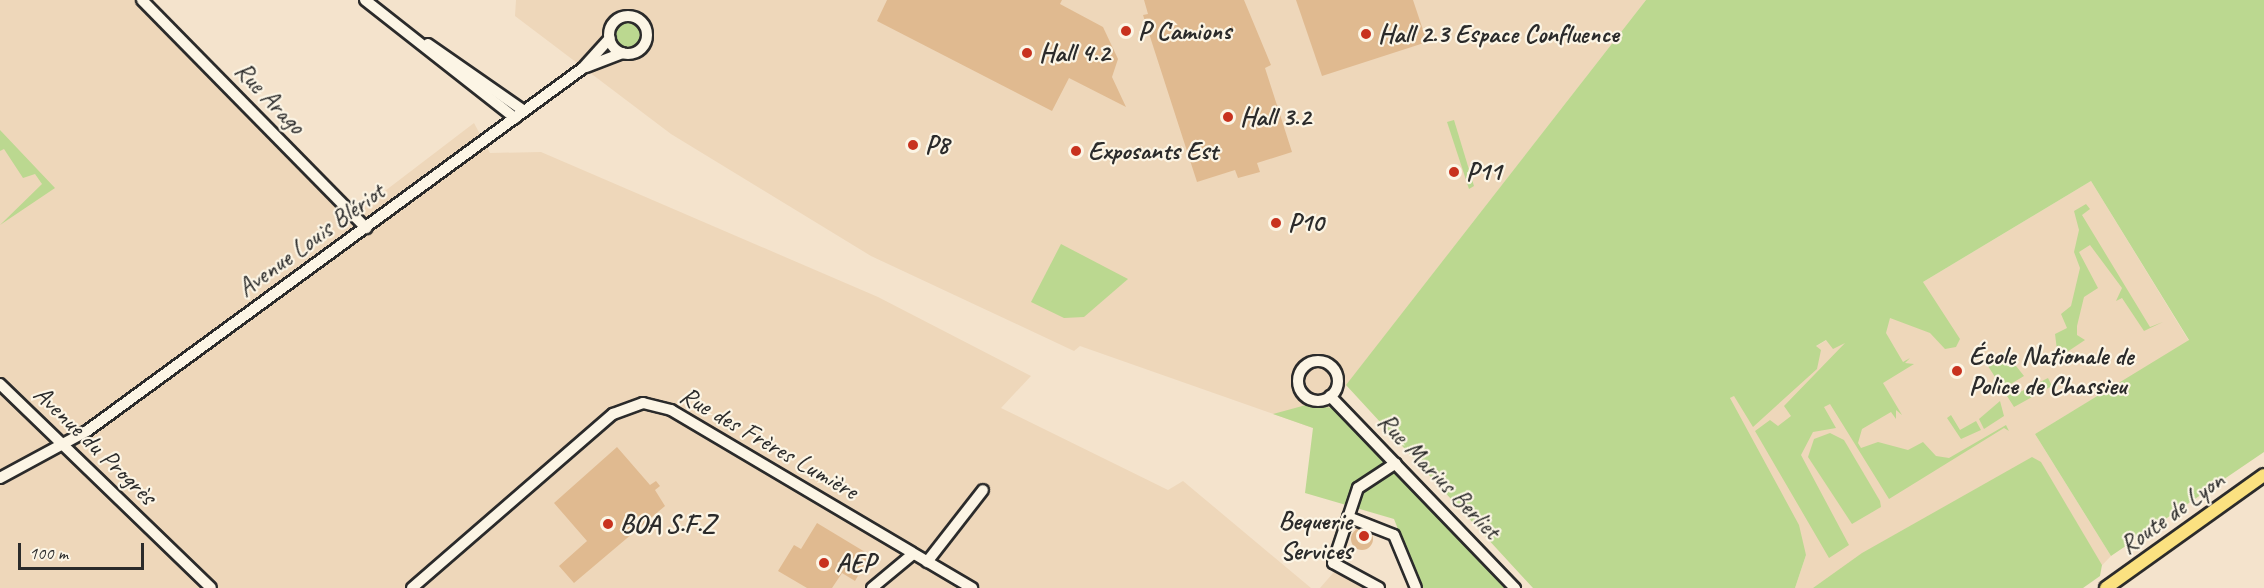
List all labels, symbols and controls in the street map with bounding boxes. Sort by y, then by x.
place label: P Camions [1138,15,1231,47]
place label: Hall 2.3 Espace Confluence [1378,18,1619,50]
marker: P Camions [1119,24,1133,38]
marker: Hall 2.3 Espace Confluence [1359,27,1373,41]
place label: Hall 4.2 [1039,37,1110,69]
marker: Hall 4.2 [1020,46,1034,60]
street label: Rue Arago [228,55,312,141]
place label: Hall 3.2 [1240,101,1311,133]
marker: Hall 3.2 [1221,110,1235,124]
place label: P8 [925,129,949,161]
place label: Exposants Est [1088,135,1218,167]
marker: P8 [906,138,920,152]
marker: Exposants Est [1069,144,1083,158]
place label: P11 [1466,156,1502,188]
marker: P11 [1447,165,1461,179]
street label: Avenue Louis Blériot [231,176,391,304]
place label: P10 [1288,207,1324,239]
marker: P10 [1269,216,1283,230]
place label: École Nationale de Police de Chassieu [1969,340,2135,402]
marker: École Nationale de Police de Chassieu [1950,364,1964,378]
street label: Avenue du Progrès [27,379,163,511]
street label: Rue des Frères Lumière [675,380,863,506]
street label: Rue Marius Berliet [1371,406,1507,546]
street label: Route de Lyon [2114,465,2230,561]
place label: Bequerie Services [1278,505,1352,566]
place label: BOA S.F.Z [620,508,715,540]
marker: BOA S.F.Z [601,517,615,531]
marker: Bequerie Services [1357,529,1371,543]
scale bar [21,531,147,569]
text: 100 m [29,542,68,564]
place label: AEP [836,547,875,579]
marker: AEP [817,556,831,570]

